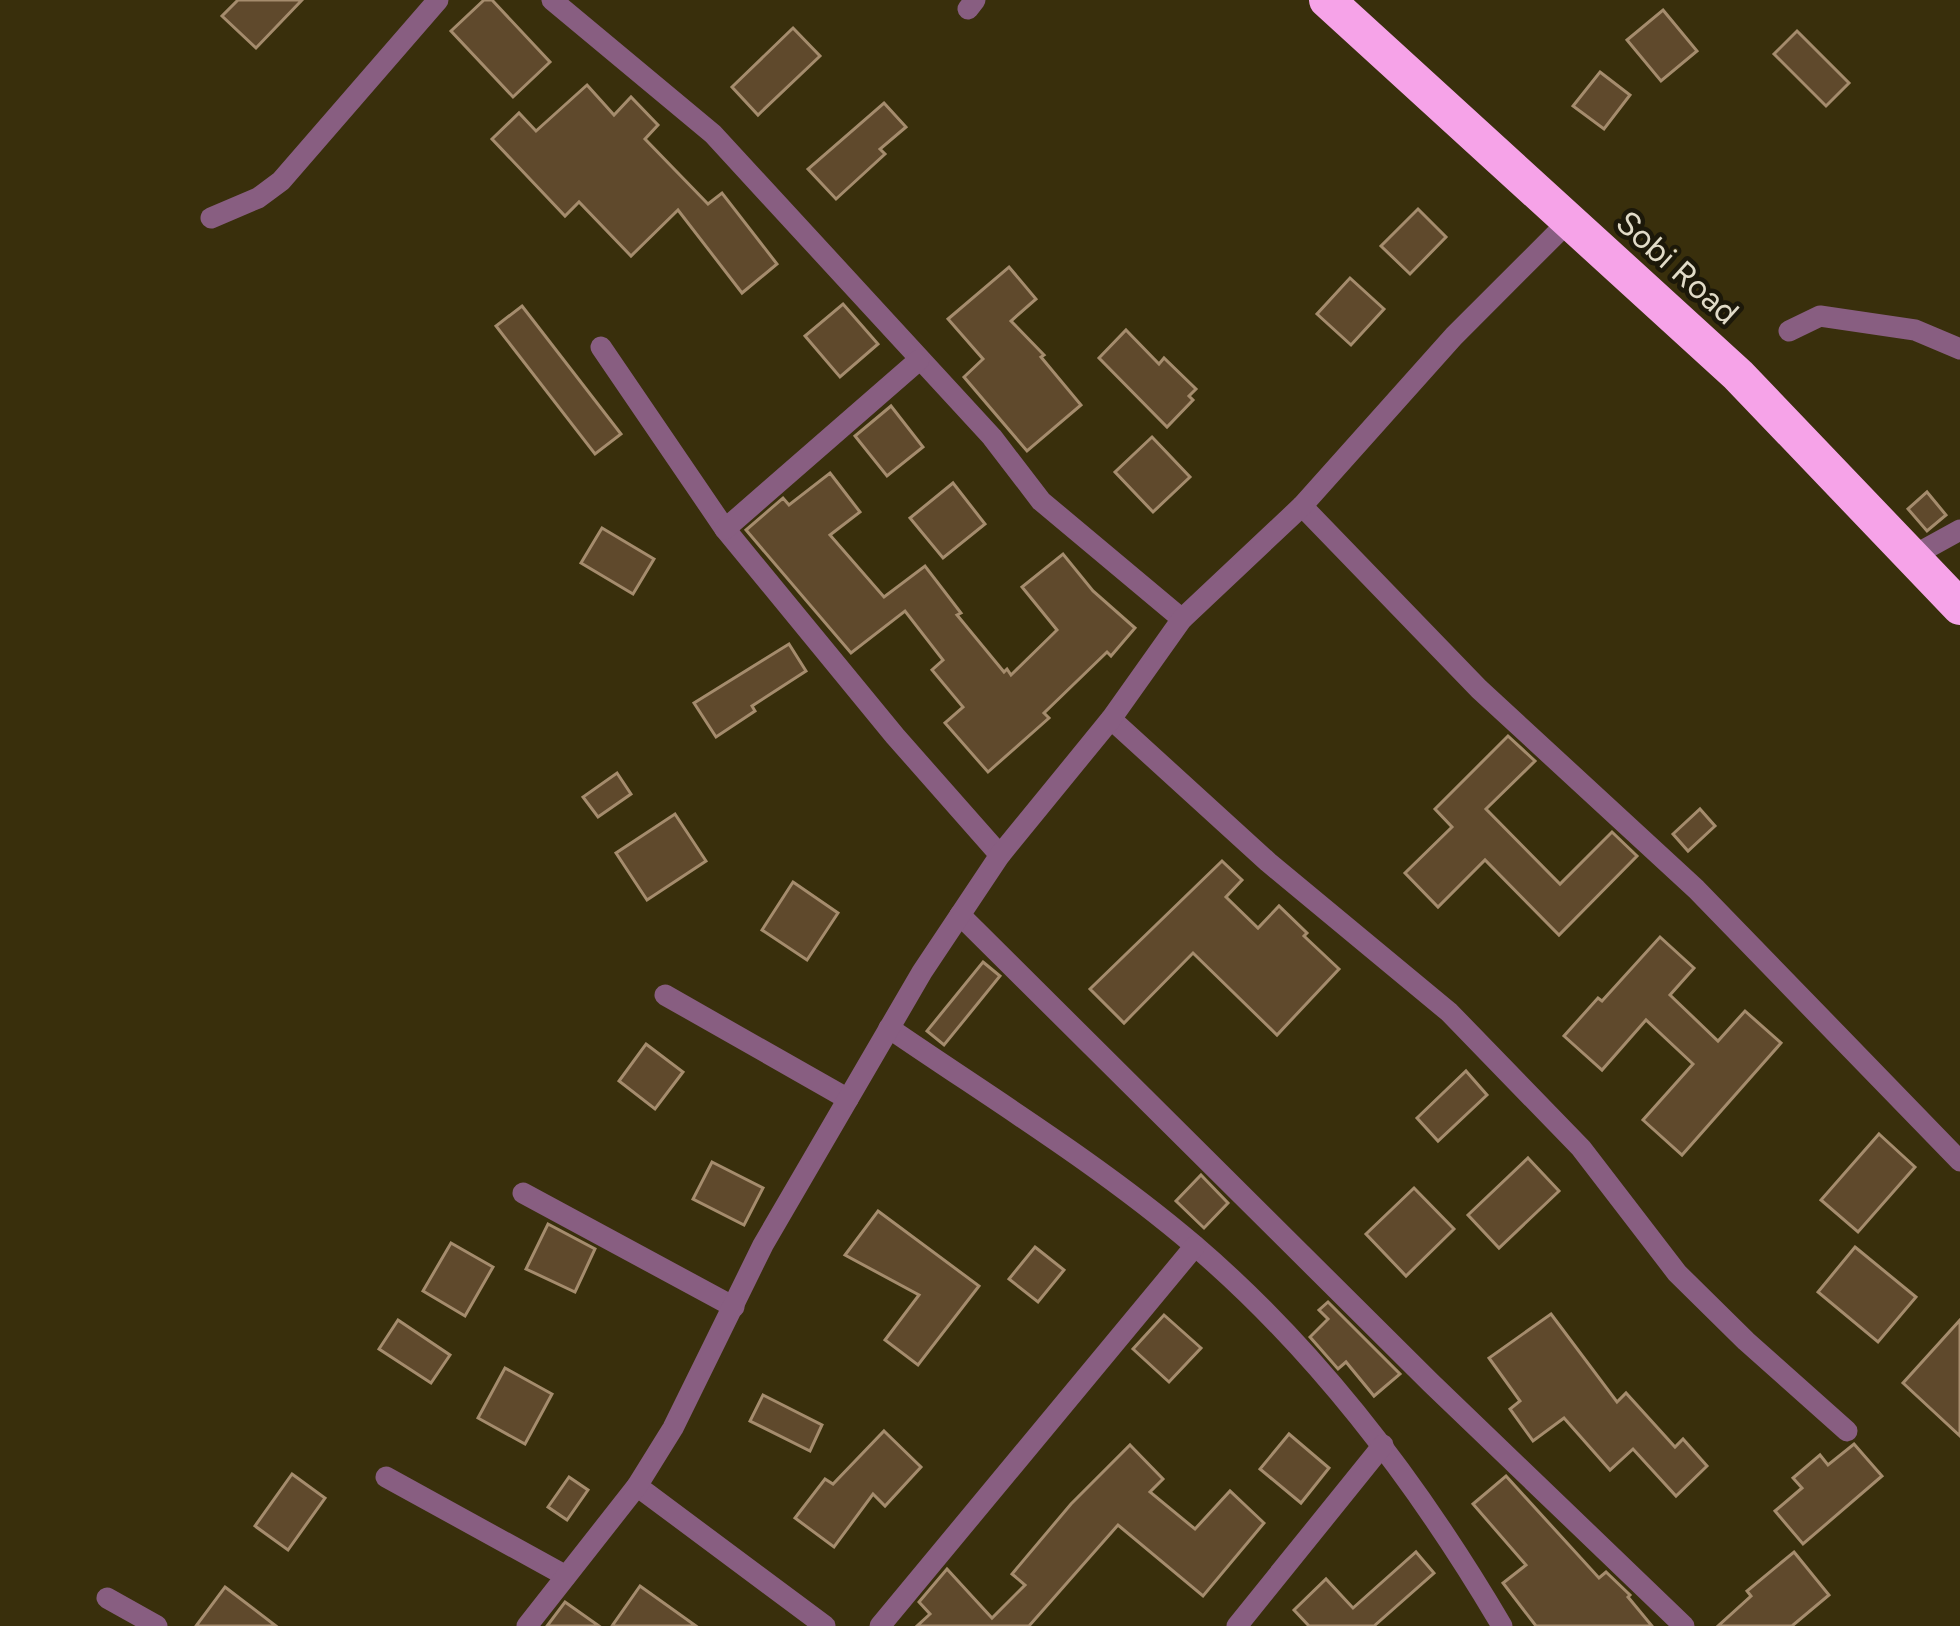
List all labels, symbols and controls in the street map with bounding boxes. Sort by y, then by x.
street label: Sobi Road [1609,203,1747,332]

